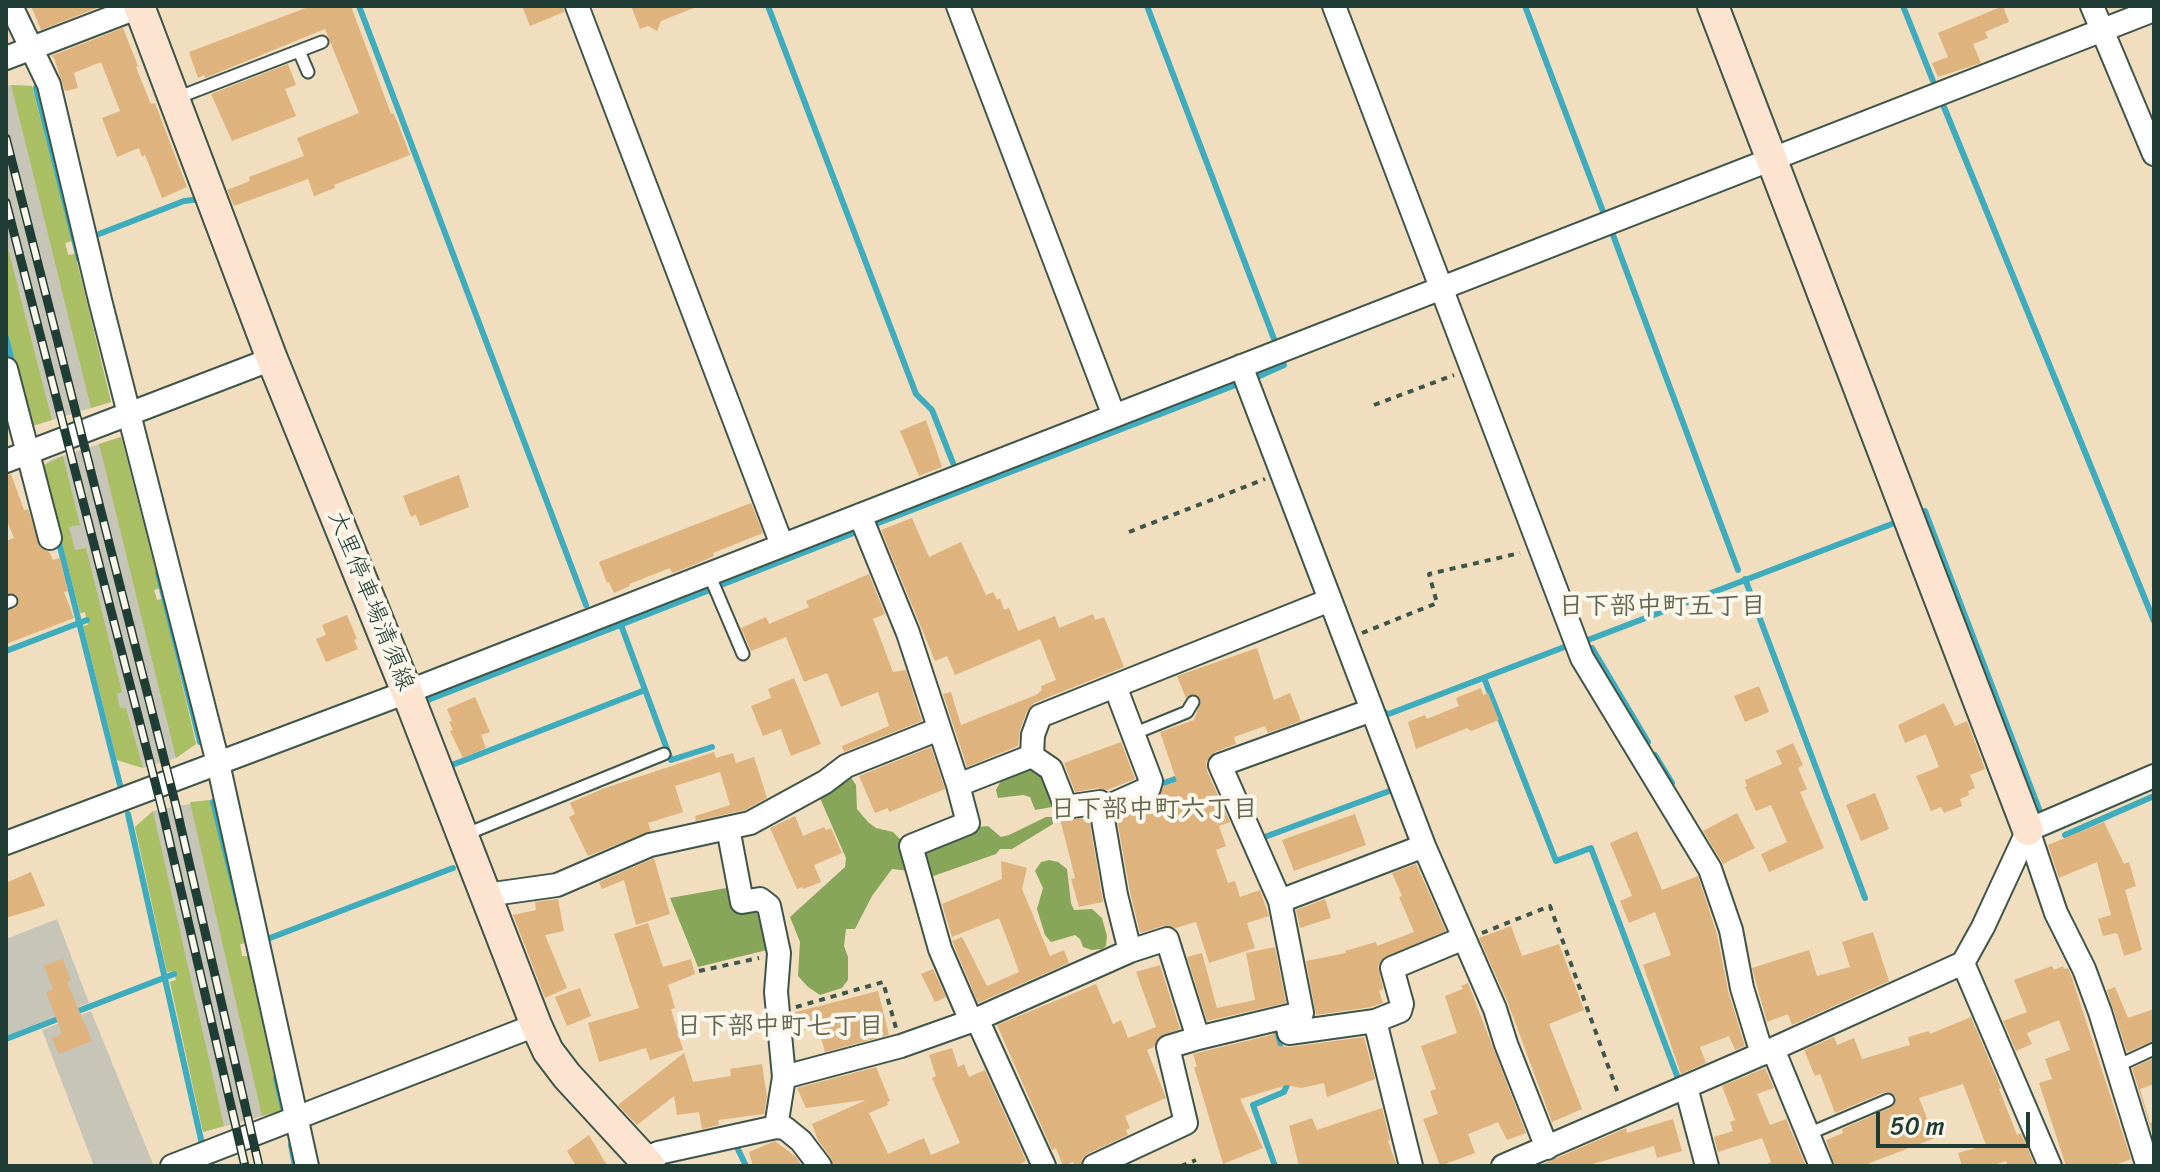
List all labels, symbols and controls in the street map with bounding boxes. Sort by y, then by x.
street label: 大里停車場清須線 [321,507,419,695]
district label: 日下部中町五丁目 [1558,591,1766,623]
district label: 日下部中町六丁目 [1050,794,1258,826]
district label: 日下部中町七丁目 [676,1011,884,1043]
scale bar [1880,1096,2034,1146]
text: 50 m [1890,1105,1945,1147]

